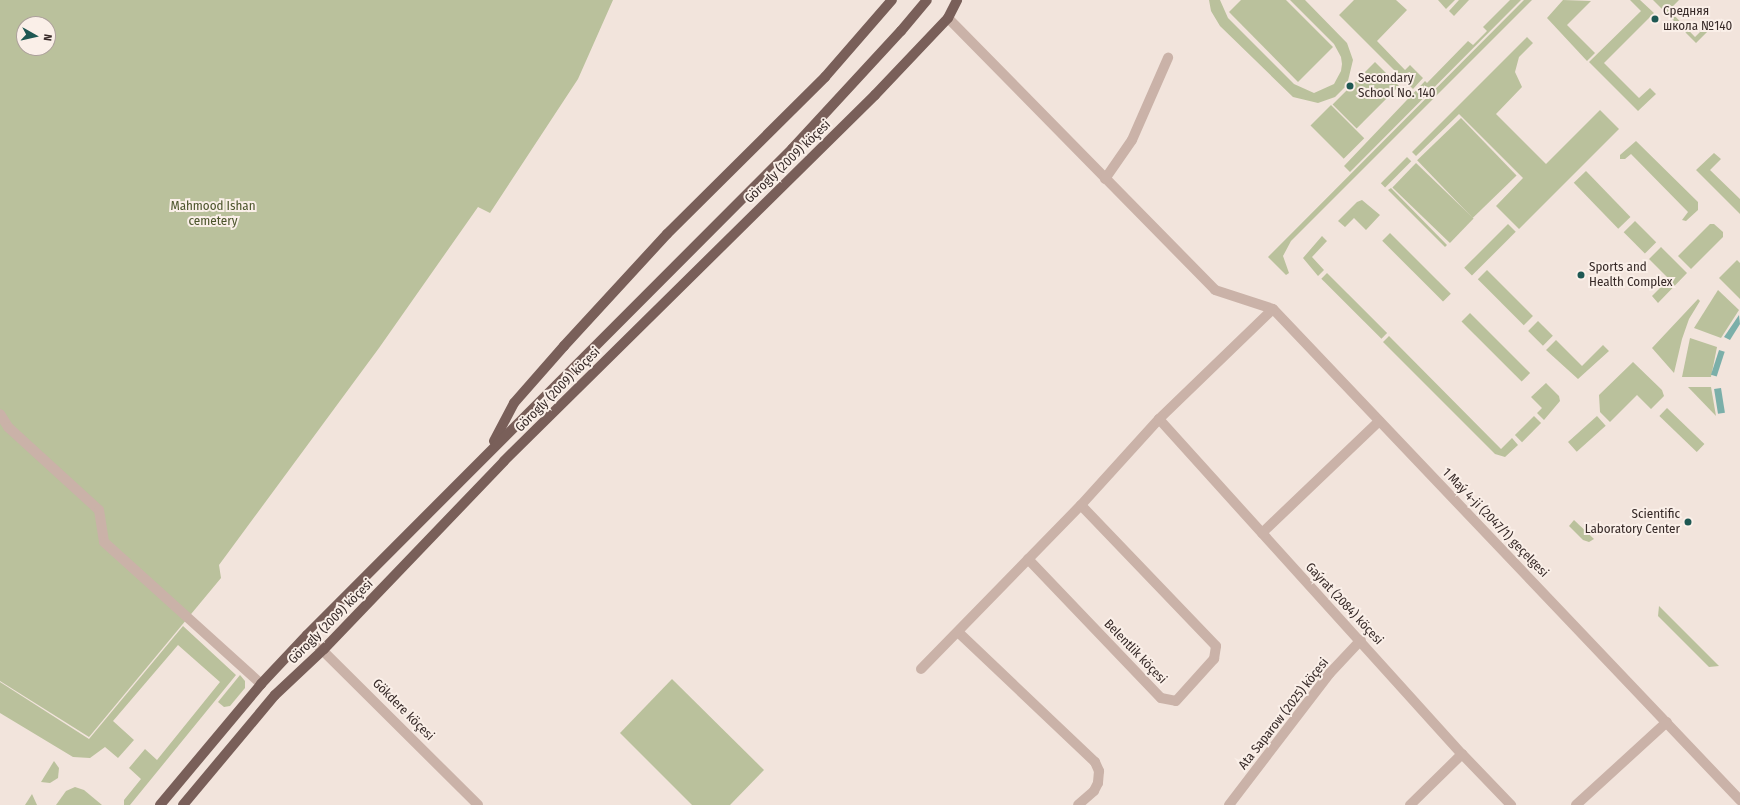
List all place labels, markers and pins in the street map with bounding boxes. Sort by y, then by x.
place label: Средняя школа №140 [1663,4,1732,35]
marker: Средняя школа №140 [1650,14,1660,24]
place label: Secondary School No. 140 [1358,71,1436,102]
marker: Secondary School No. 140 [1345,81,1355,91]
place label: Sports and Health Complex [1589,260,1672,291]
marker: Sports and Health Complex [1576,270,1586,280]
place label: Scientific Laboratory Center [1585,507,1680,538]
marker: Scientific Laboratory Center [1683,517,1693,527]

